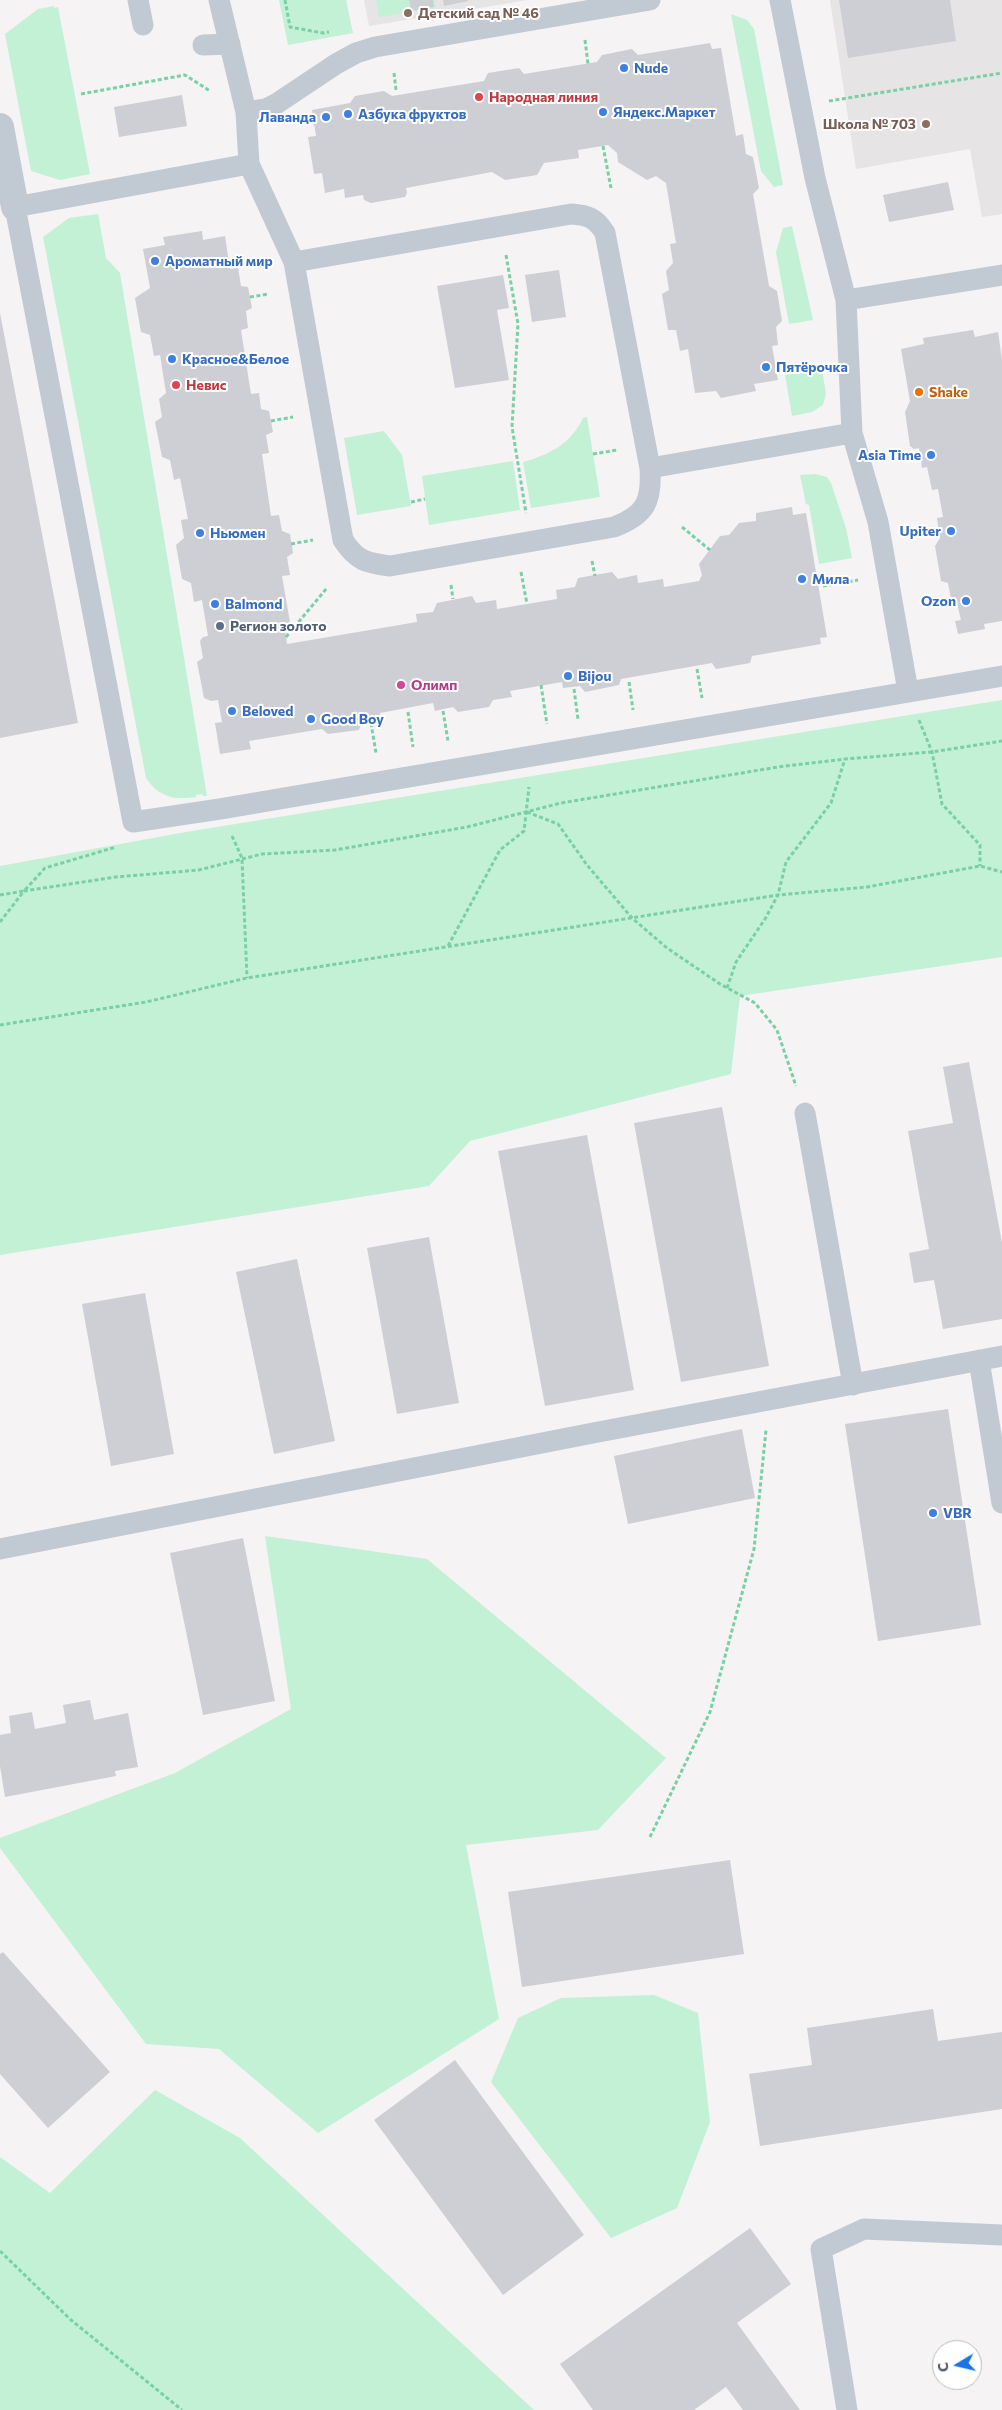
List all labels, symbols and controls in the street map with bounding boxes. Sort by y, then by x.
place label: Детский сад № 46 [418,5,539,21]
marker: Детский сад № 46 [402,7,414,19]
place label: Nude [634,60,668,76]
marker: Nude [618,62,630,74]
place label: Народная линия [489,89,598,105]
marker: Народная линия [473,91,485,103]
place label: Яндекс.Маркет [613,104,715,120]
place label: Азбука фруктов [358,106,466,122]
marker: Яндекс.Маркет [597,106,609,118]
marker: Азбука фруктов [342,108,354,120]
place label: Лаванда [259,109,316,125]
marker: Лаванда [320,111,332,123]
place label: Школа № 703 [823,116,916,132]
marker: Школа № 703 [920,118,932,130]
place label: Ароматный мир [165,253,273,269]
marker: Ароматный мир [149,255,161,267]
place label: Красное&Белое [182,351,289,367]
marker: Красное&Белое [166,353,178,365]
place label: Пятёрочка [776,359,848,375]
marker: Пятёрочка [760,361,772,373]
place label: Невис [186,377,226,393]
marker: Невис [170,379,182,391]
place label: Shake [929,384,968,400]
marker: Shake [913,386,925,398]
place label: Asia Time [858,447,921,463]
marker: Asia Time [925,449,937,461]
place label: Upiter [900,523,941,539]
place label: Ньюмен [210,525,265,541]
marker: Upiter [945,525,957,537]
marker: Ньюмен [194,527,206,539]
place label: Мила [812,571,849,587]
marker: Мила [796,573,808,585]
place label: Ozon [921,593,956,609]
marker: Ozon [960,595,972,607]
place label: Balmond [225,596,282,612]
marker: Balmond [209,598,221,610]
place label: Регион золото [230,618,327,634]
marker: Регион золото [214,620,226,632]
place label: Bijou [578,668,611,684]
marker: Bijou [562,670,574,682]
place label: Олимп [411,677,457,693]
marker: Олимп [395,679,407,691]
place label: Beloved [242,703,293,719]
marker: Beloved [226,705,238,717]
place label: Good Boy [321,711,384,727]
marker: Good Boy [305,713,317,725]
place label: VBR [943,1505,972,1521]
marker: VBR [927,1507,939,1519]
north arrow [932,2340,982,2390]
text: С [934,2361,952,2373]

